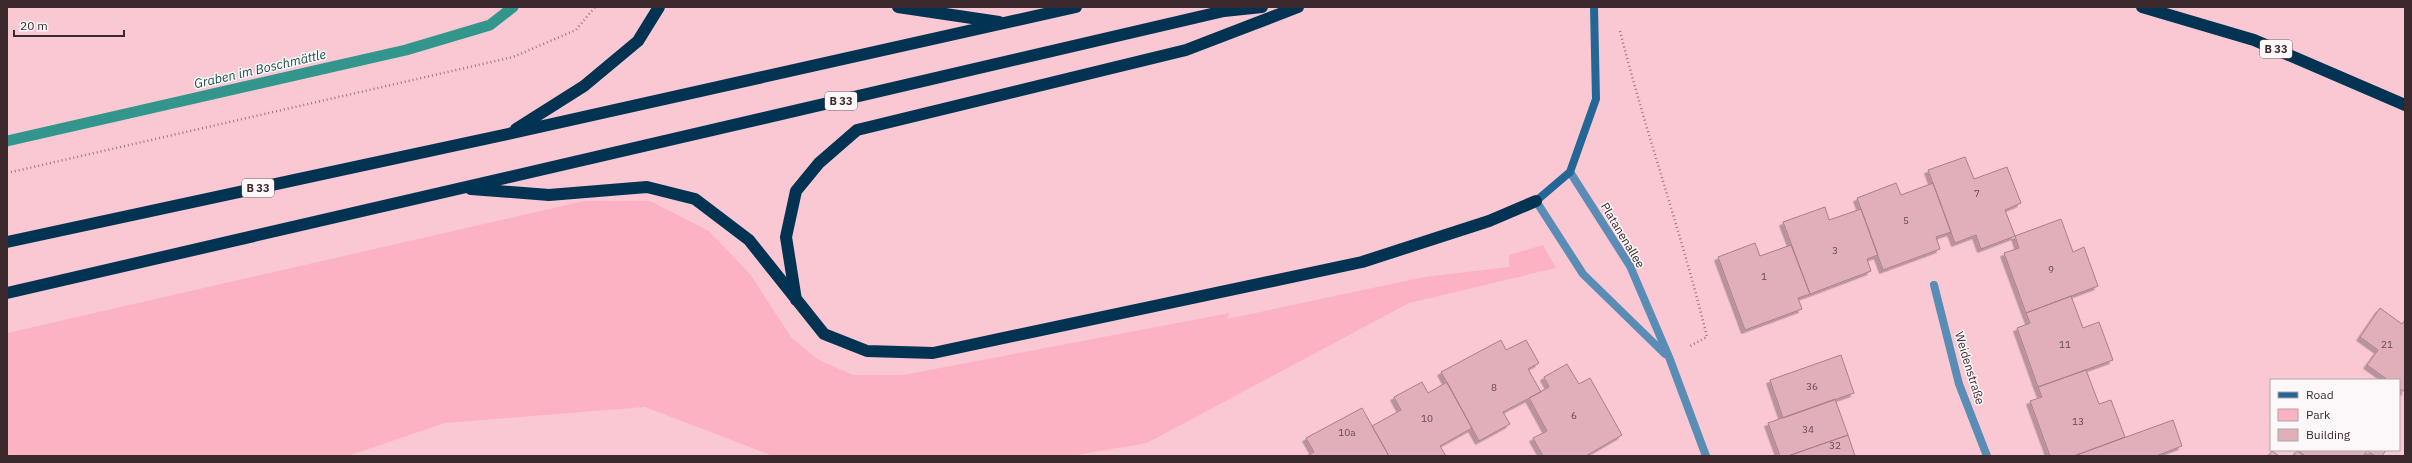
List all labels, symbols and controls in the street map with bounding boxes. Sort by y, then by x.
scale bar [14,12,124,38]
text: 20 m [20,18,48,33]
road number: B 33 [2260,40,2292,58]
water label: Graben im Boschmättle [192,45,328,92]
road number: B 33 [825,92,857,110]
road number: B 33 [242,179,274,197]
house number: 7 [1974,187,1980,200]
street label: Platanenallee [1598,199,1649,271]
house number: 5 [1903,214,1909,227]
house number: 3 [1832,244,1838,257]
house number: 9 [2048,263,2054,276]
house number: 1 [1761,270,1767,283]
street label: Weidenstraße [1952,330,1988,407]
house number: 11 [2059,338,2071,351]
house number: 21 [2381,338,2393,351]
legend [2270,379,2400,451]
house number: 36 [1806,380,1818,393]
house number: 8 [1491,381,1497,394]
text: Road [2306,387,2334,402]
text: Park [2306,407,2331,422]
house number: 6 [1571,409,1577,422]
house number: 10 [1421,412,1433,425]
house number: 13 [2072,415,2084,428]
house number: 34 [1802,423,1814,436]
house number: 10a [1338,426,1356,439]
text: Building [2306,427,2351,442]
house number: 32 [1829,439,1841,452]

